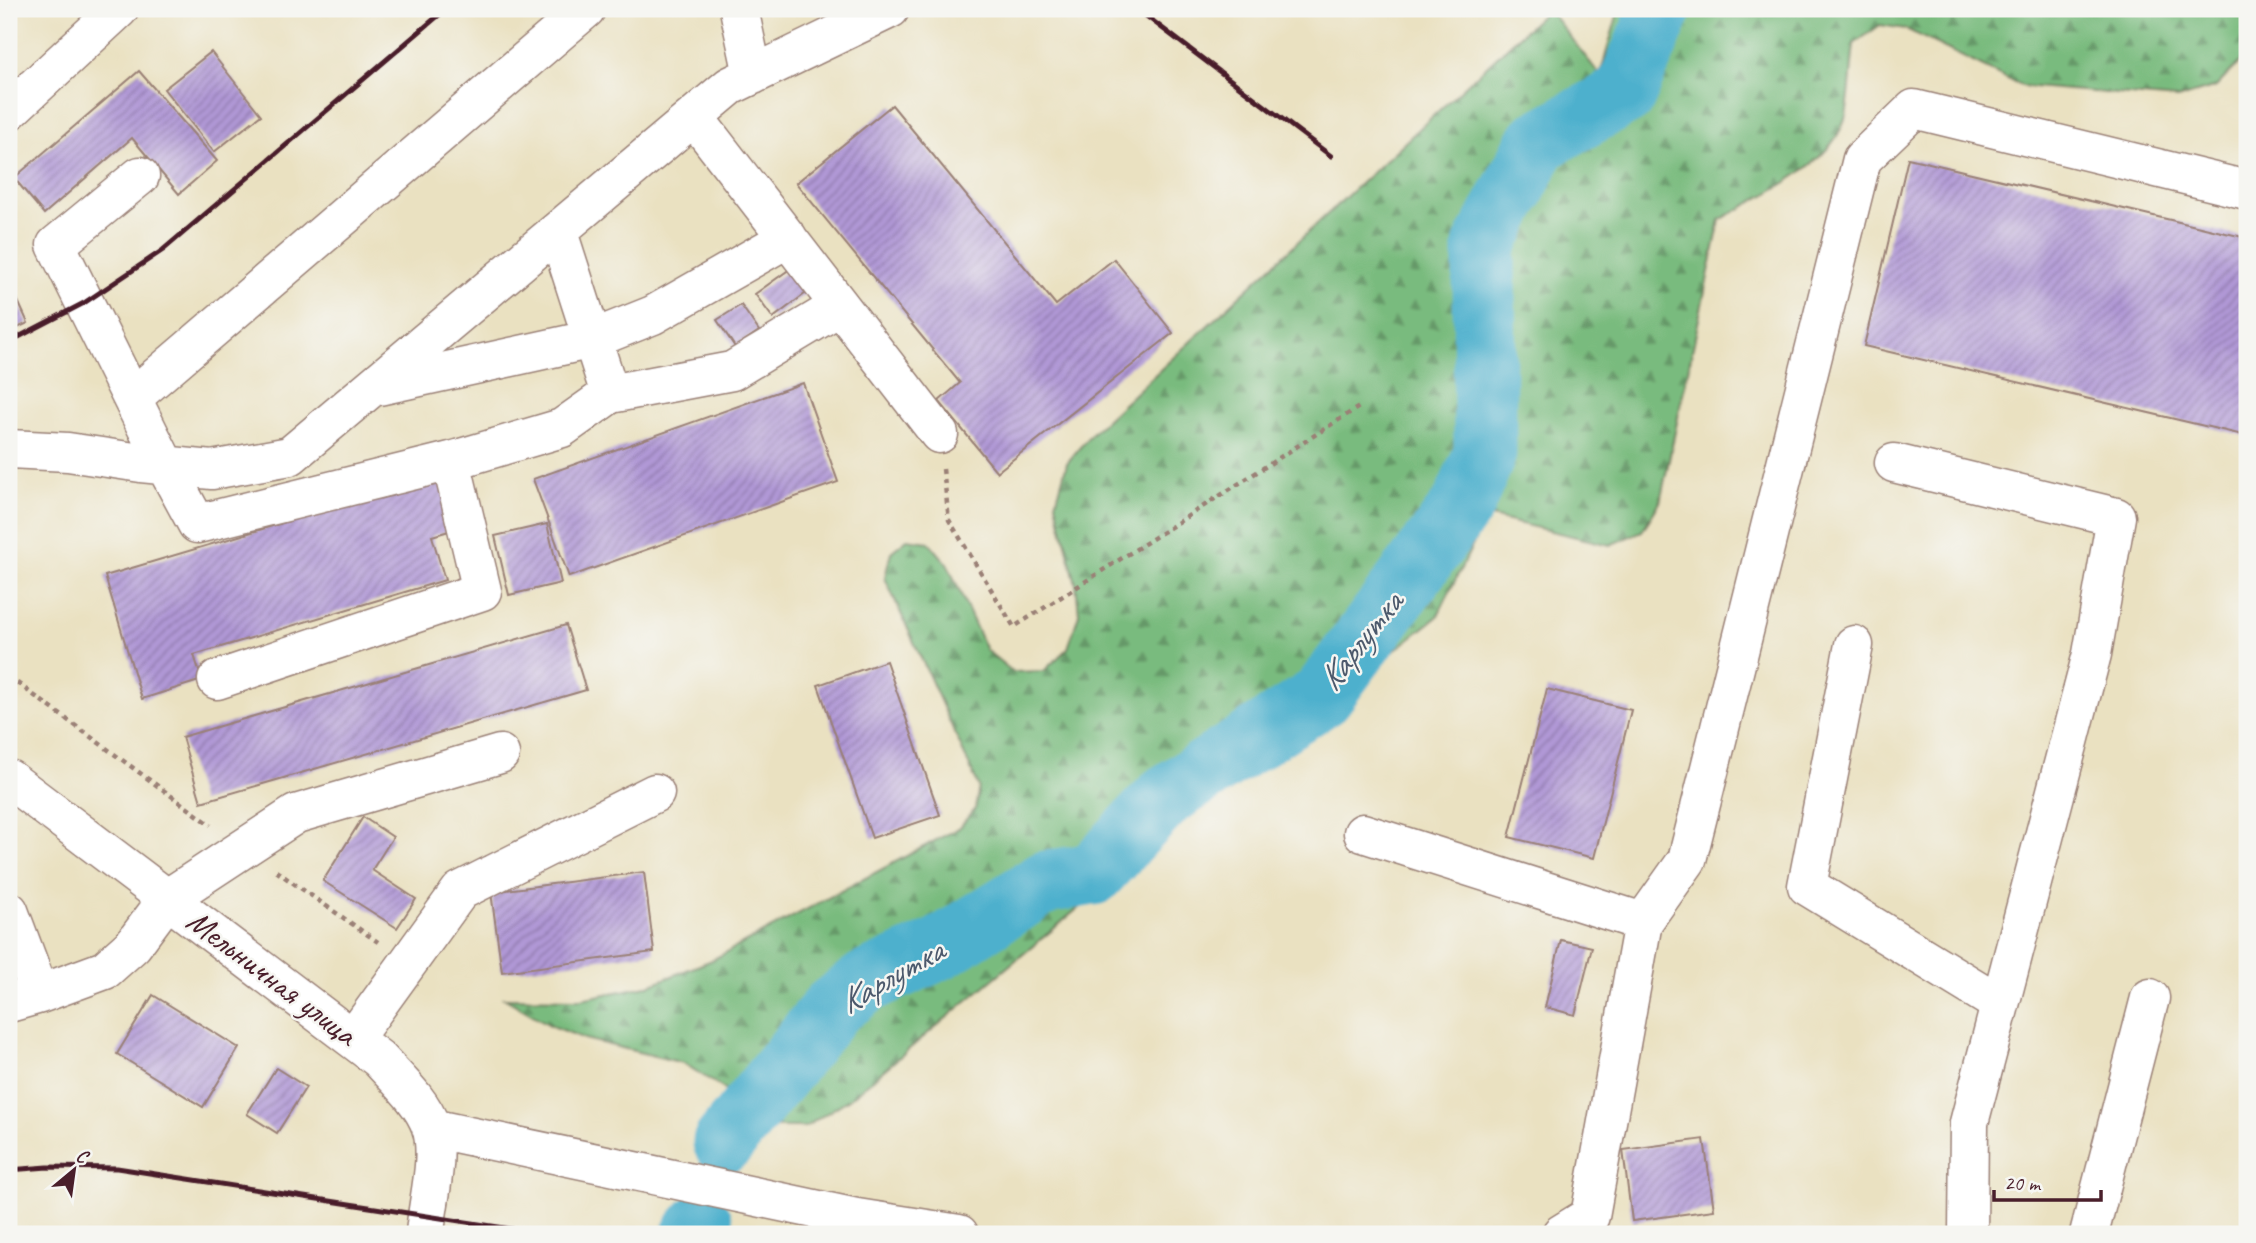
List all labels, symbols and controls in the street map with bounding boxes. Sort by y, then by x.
water label: Карлутка [1307,580,1415,700]
street label: Мельничная улица [179,899,368,1056]
water label: Карлутка [831,926,955,1024]
north arrow [38,1134,108,1204]
text: С [72,1143,94,1170]
scale bar [1994,1159,2100,1203]
text: 20 m [2004,1170,2042,1196]

